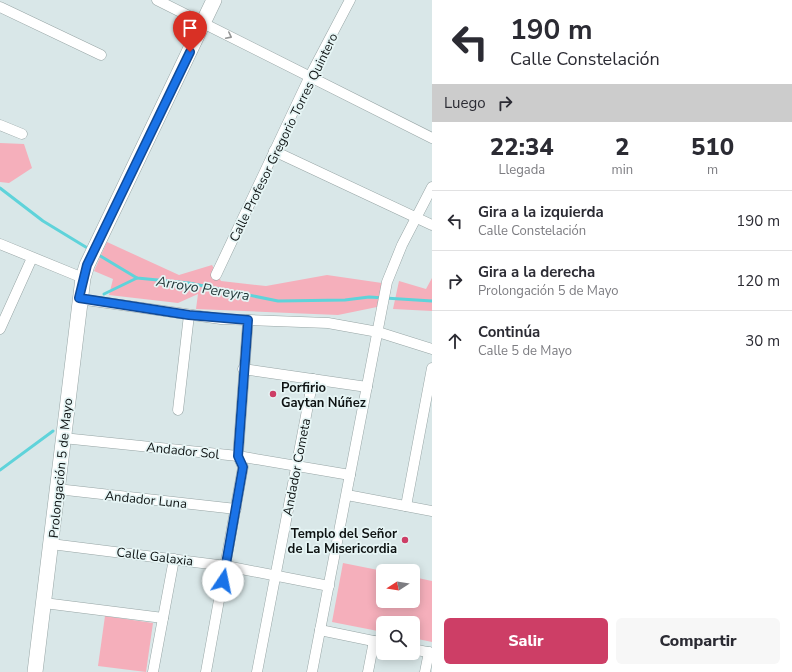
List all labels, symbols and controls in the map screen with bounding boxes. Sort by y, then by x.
pin [173,11,207,52]
text: 190 m [510,11,593,49]
icon: left [444,16,496,68]
icon: arrive [179,17,201,39]
street label: Calle Profesor Gregorio Torres Quintero [225,30,342,245]
one-way arrow [225,31,233,39]
text: Calle Constelación [510,47,660,71]
icon: right [494,92,516,114]
text: Luego [444,93,486,113]
text: 22:34 [490,131,554,163]
text: 2 [615,131,630,163]
text: 510 [691,131,734,163]
text: Llegada [498,161,545,179]
text: min [612,161,633,179]
text: m [707,161,718,179]
text: Gira a la izquierda [478,202,604,222]
icon: left [444,210,466,232]
text: 190 m [736,211,780,231]
text: Calle Constelación [478,222,586,240]
text: Gira a la derecha [478,262,595,282]
icon: right [444,270,466,292]
text: 120 m [736,271,780,291]
water label: Arroyo Pereyra [154,272,251,305]
text: Prolongación 5 de Mayo [478,282,619,300]
text: Continúa [478,322,540,342]
icon: ahead [444,330,466,352]
text: 30 m [745,331,780,351]
text: Calle 5 de Mayo [478,342,572,360]
place label: Porfirio Gaytan Núñez [281,379,366,412]
marker: Porfirio Gaytan Núñez [268,389,278,399]
street label: Prolongación 5 de Mayo [45,397,77,539]
street label: Andador Cometa [279,417,315,518]
street label: Andador Sol [146,438,220,464]
street label: Andador Luna [104,487,188,513]
place label: Templo del Señor de La Misericordia [288,525,398,558]
marker: Templo del Señor de La Misericordia [400,535,410,545]
street label: Calle Galaxia [116,543,194,571]
position arrow [202,560,244,602]
north arrow [376,564,420,608]
map controls [376,564,420,660]
button: search [376,616,420,660]
button: Salir [444,618,608,664]
button: Compartir [616,618,780,664]

